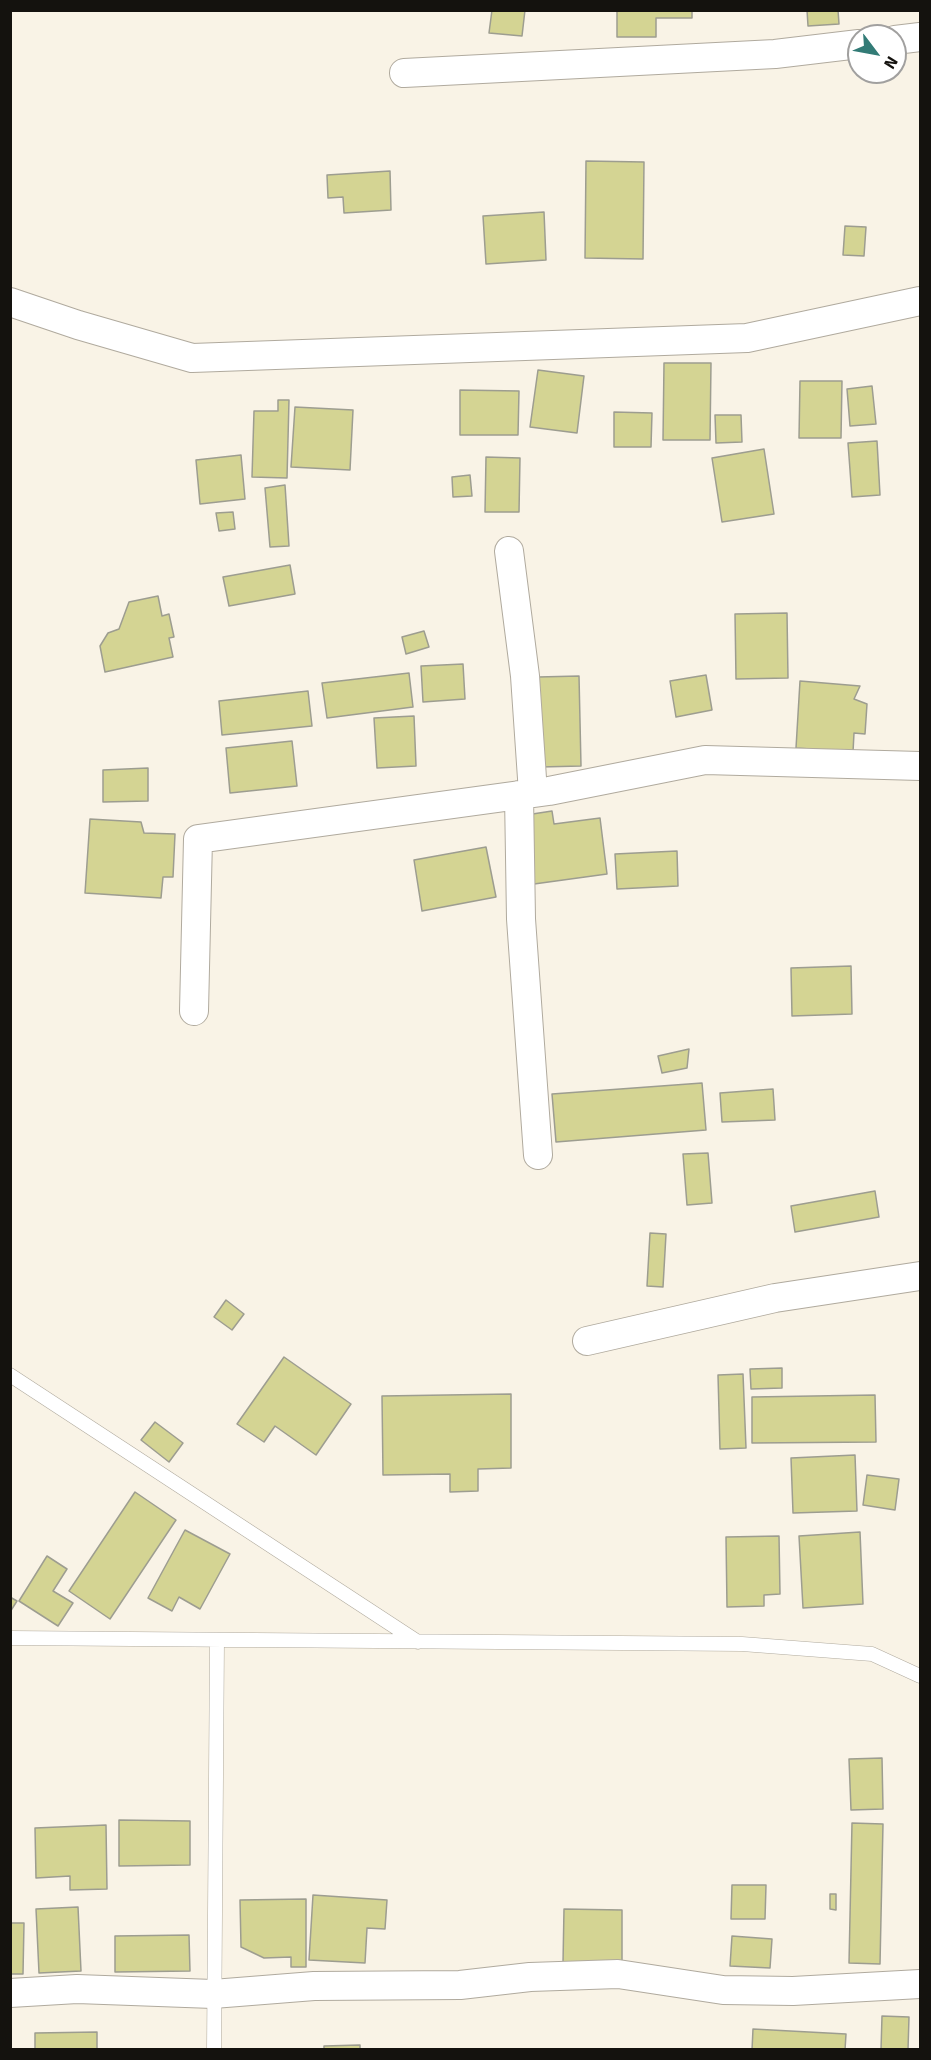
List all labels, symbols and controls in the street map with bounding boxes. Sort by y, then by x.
north arrow [847,24,907,84]
text: N [879,52,902,72]

